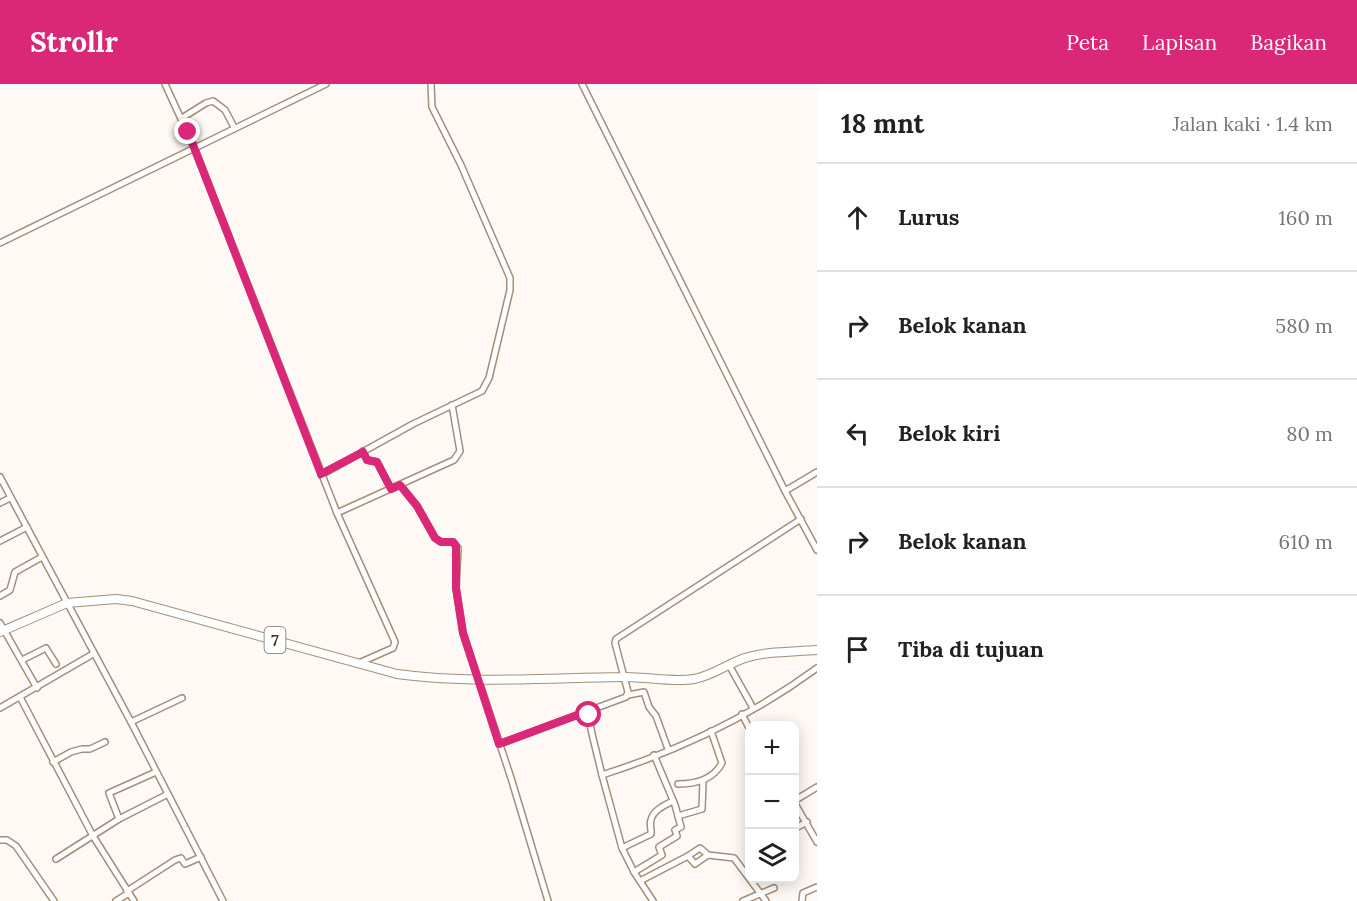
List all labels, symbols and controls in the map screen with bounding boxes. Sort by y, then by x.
text: Strollr [30,24,118,60]
text: Peta [1066,29,1109,56]
text: Lapisan [1142,29,1217,56]
text: Bagikan [1250,29,1327,56]
text: 18 mnt [841,107,924,140]
text: Jalan kaki · 1.4 km [1173,111,1333,136]
route end [174,118,200,144]
icon: ahead [841,201,874,234]
text: Lurus [898,203,960,231]
text: 160 m [1279,205,1333,230]
icon: right [841,309,874,342]
text: Belok kanan [898,311,1027,339]
text: 580 m [1275,313,1333,338]
icon: left [841,417,874,450]
text: Belok kiri [898,419,1000,447]
text: 80 m [1286,421,1333,446]
icon: right [841,525,874,558]
text: Belok kanan [898,527,1027,555]
text: 610 m [1279,529,1333,554]
road number: 7 [264,627,286,653]
icon: arrive [841,633,874,666]
text: Tiba di tujuan [898,635,1044,663]
route start [575,701,601,727]
map controls [745,721,799,883]
button: + [745,721,799,775]
button: − [745,775,799,829]
button: layers [745,829,799,883]

